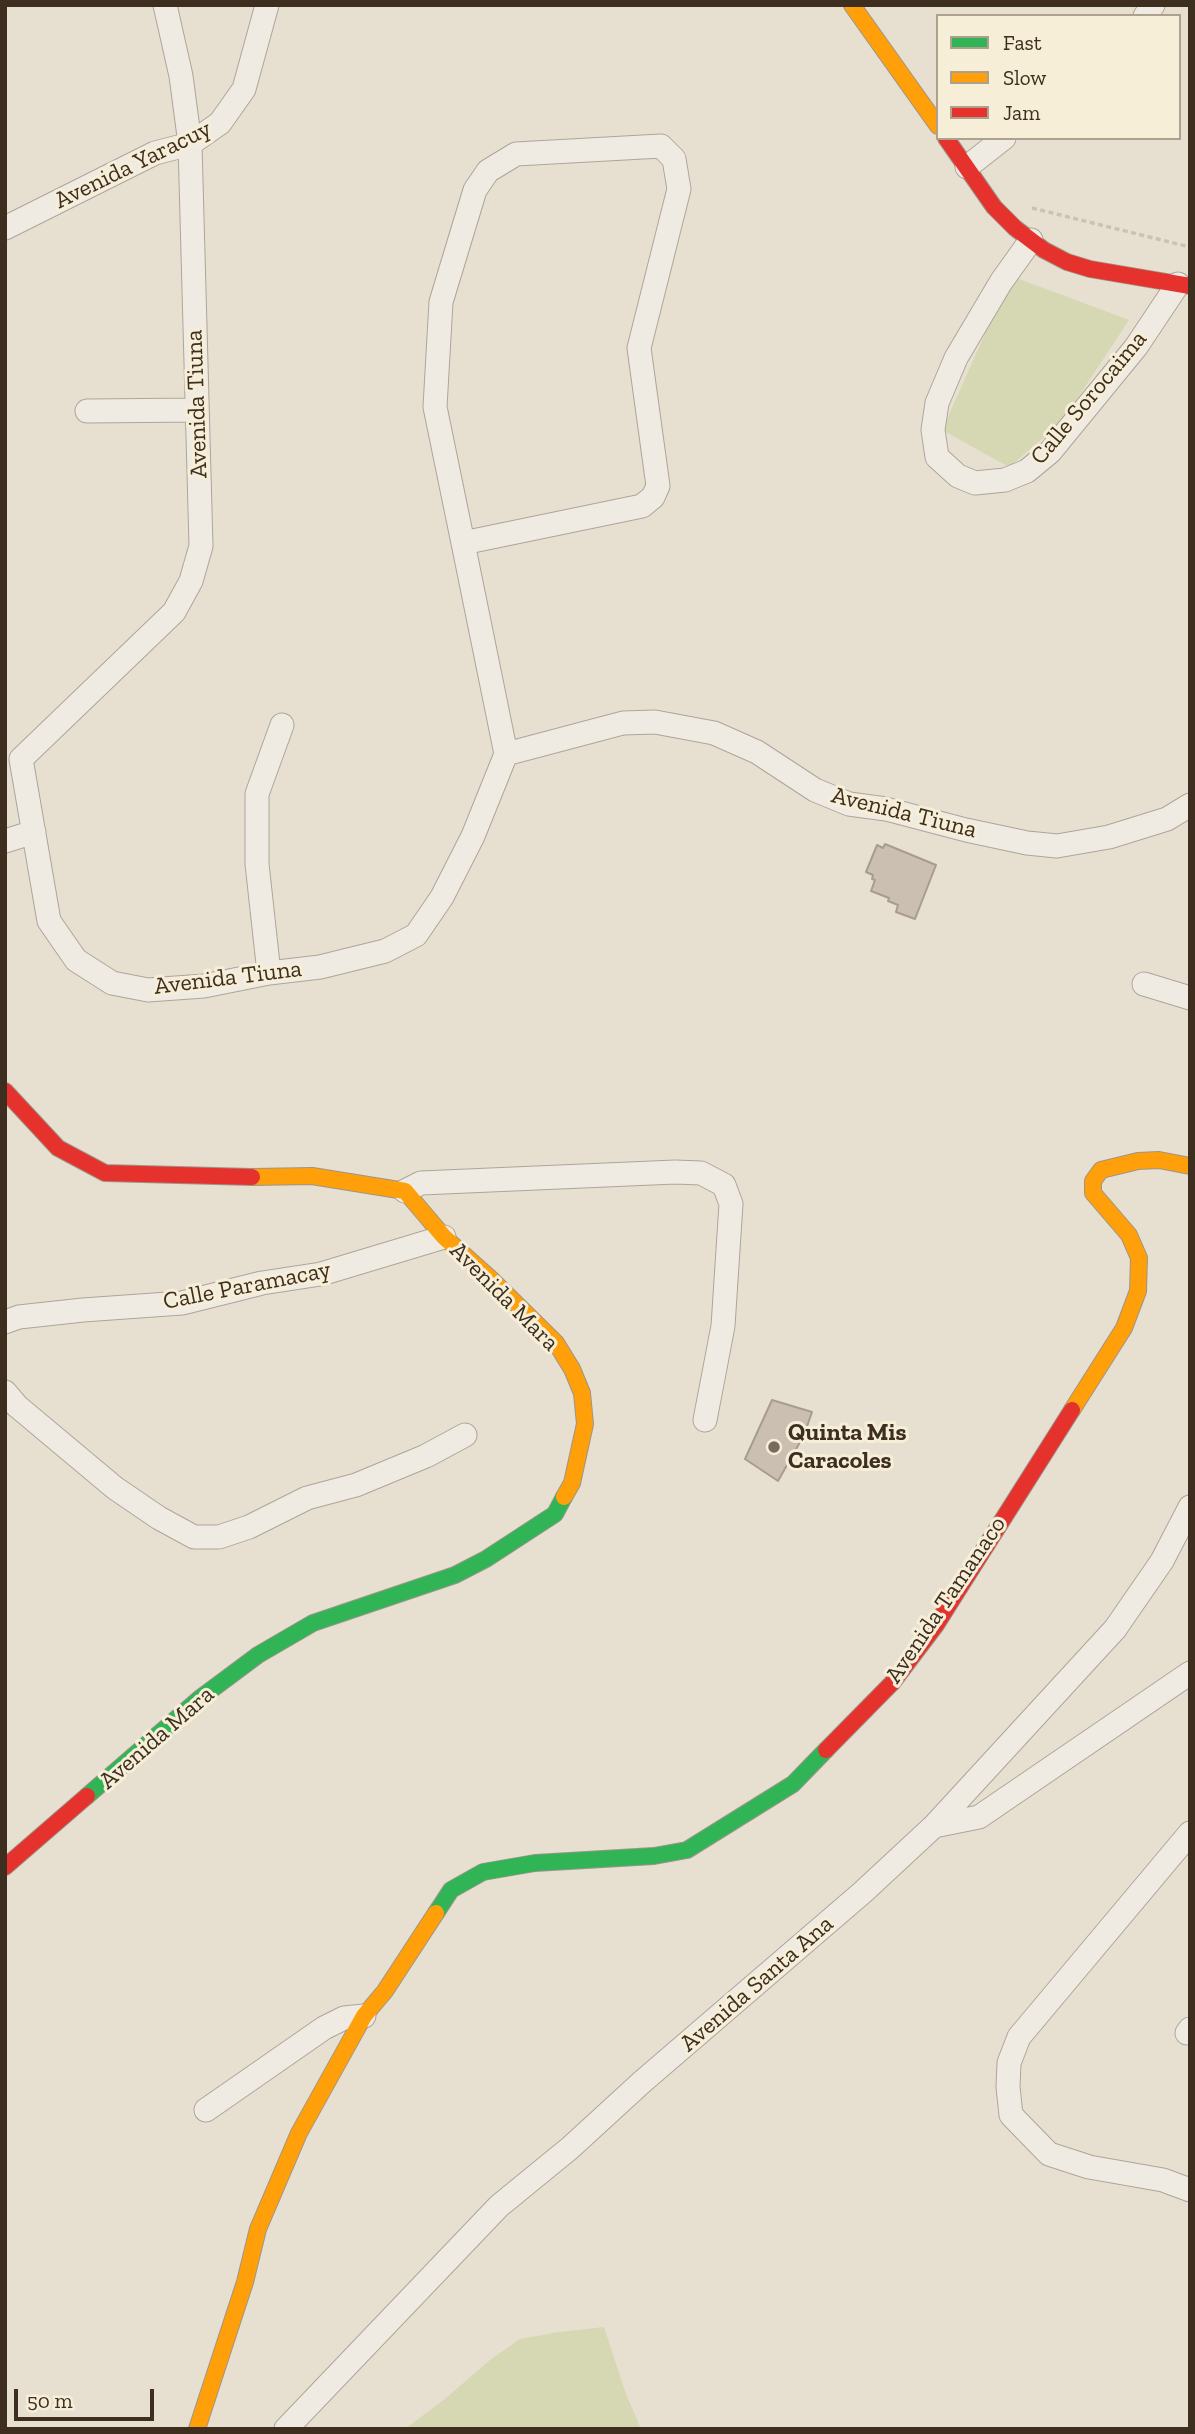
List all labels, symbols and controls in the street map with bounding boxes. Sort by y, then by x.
legend [936,14,1181,140]
text: Fast [1003,30,1042,55]
text: Slow [1003,65,1046,90]
text: Jam [1003,100,1040,125]
street label: Avenida Yaracuy [50,115,216,215]
street label: Calle Sorocaima [1025,325,1153,471]
street label: Avenida Tiuna [180,329,214,479]
street label: Avenida Tiuna [828,781,980,845]
street label: Avenida Tiuna [152,955,304,1001]
street label: Avenida Mara [443,1236,565,1358]
street label: Calle Paramacay [161,1256,333,1316]
place label: Quinta Mis Caracoles [788,1419,906,1475]
marker: Quinta Mis Caracoles [766,1439,782,1455]
street label: Avenida Tamanaco [880,1511,1012,1689]
street label: Avenida Mara [94,1680,220,1796]
street label: Avenida Santa Ana [675,1910,839,2058]
scale bar [18,2374,158,2418]
text: 50 m [27,2388,73,2413]

